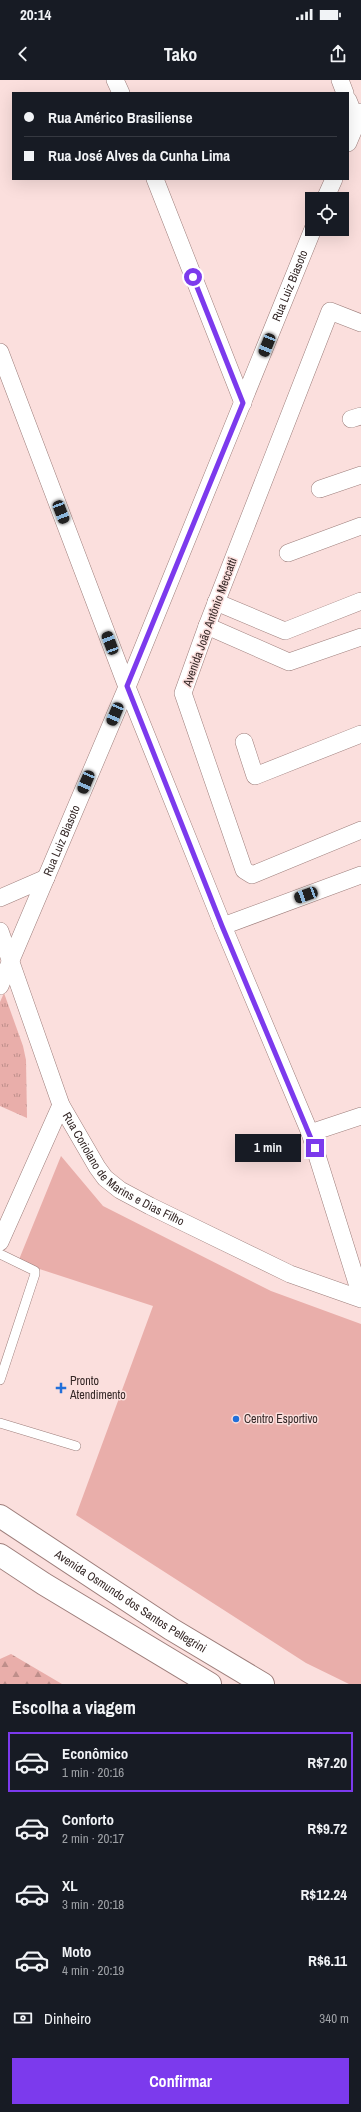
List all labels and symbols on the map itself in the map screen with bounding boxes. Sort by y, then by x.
street label: Rua Luiz Biasoto [268,248,312,324]
route start [184,268,202,286]
car [257,332,277,358]
car [51,499,71,525]
street label: Avenida João Antônio Meccatti [179,555,241,690]
car [100,630,120,656]
car [105,701,125,727]
car [76,769,96,795]
street label: Rua Luiz Biasoto [40,803,84,879]
car [293,885,319,905]
street label: Rua Coriolano de Marins e Dias Filho [59,1109,187,1229]
callout: 1 min [235,1134,301,1162]
route end [306,1139,324,1157]
place label: Pronto Atendimento [69,1373,126,1403]
marker: Pronto Atendimento [55,1382,67,1394]
place label: Centro Esportivo [244,1411,318,1427]
marker: Centro Esportivo [231,1414,241,1424]
street label: Avenida Osmundo dos Santos Pellegrini [51,1546,209,1656]

